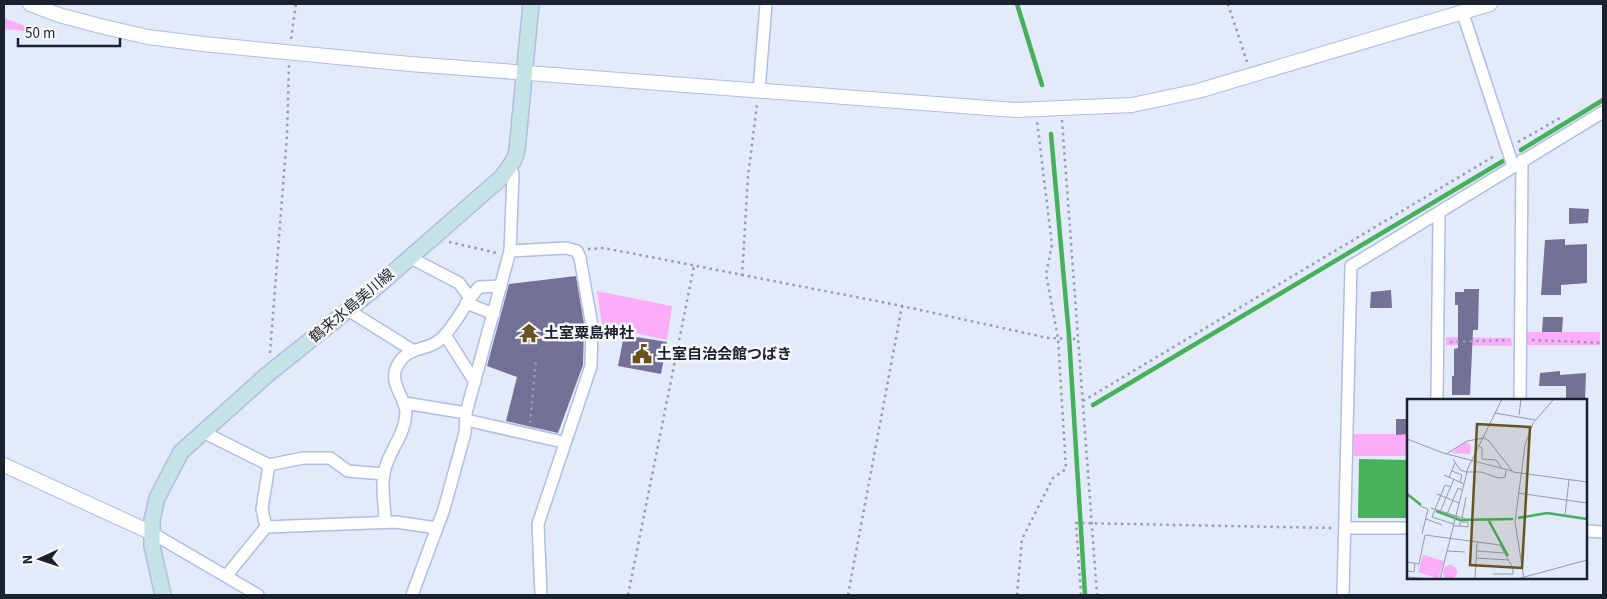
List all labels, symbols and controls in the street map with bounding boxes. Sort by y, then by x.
scale bar [18,15,120,47]
text: 50 m [25,23,55,44]
street label: 鶴来水島美川線 [305,264,399,348]
temple icon: 土室粟島神社 [518,322,540,344]
place label: 土室粟島神社 [544,323,634,344]
public building icon: 土室自治会館つばき [631,343,653,365]
place label: 土室自治会館つばき [657,344,792,365]
inset map [1407,399,1587,579]
north arrow [15,534,65,584]
text: N [18,554,38,565]

